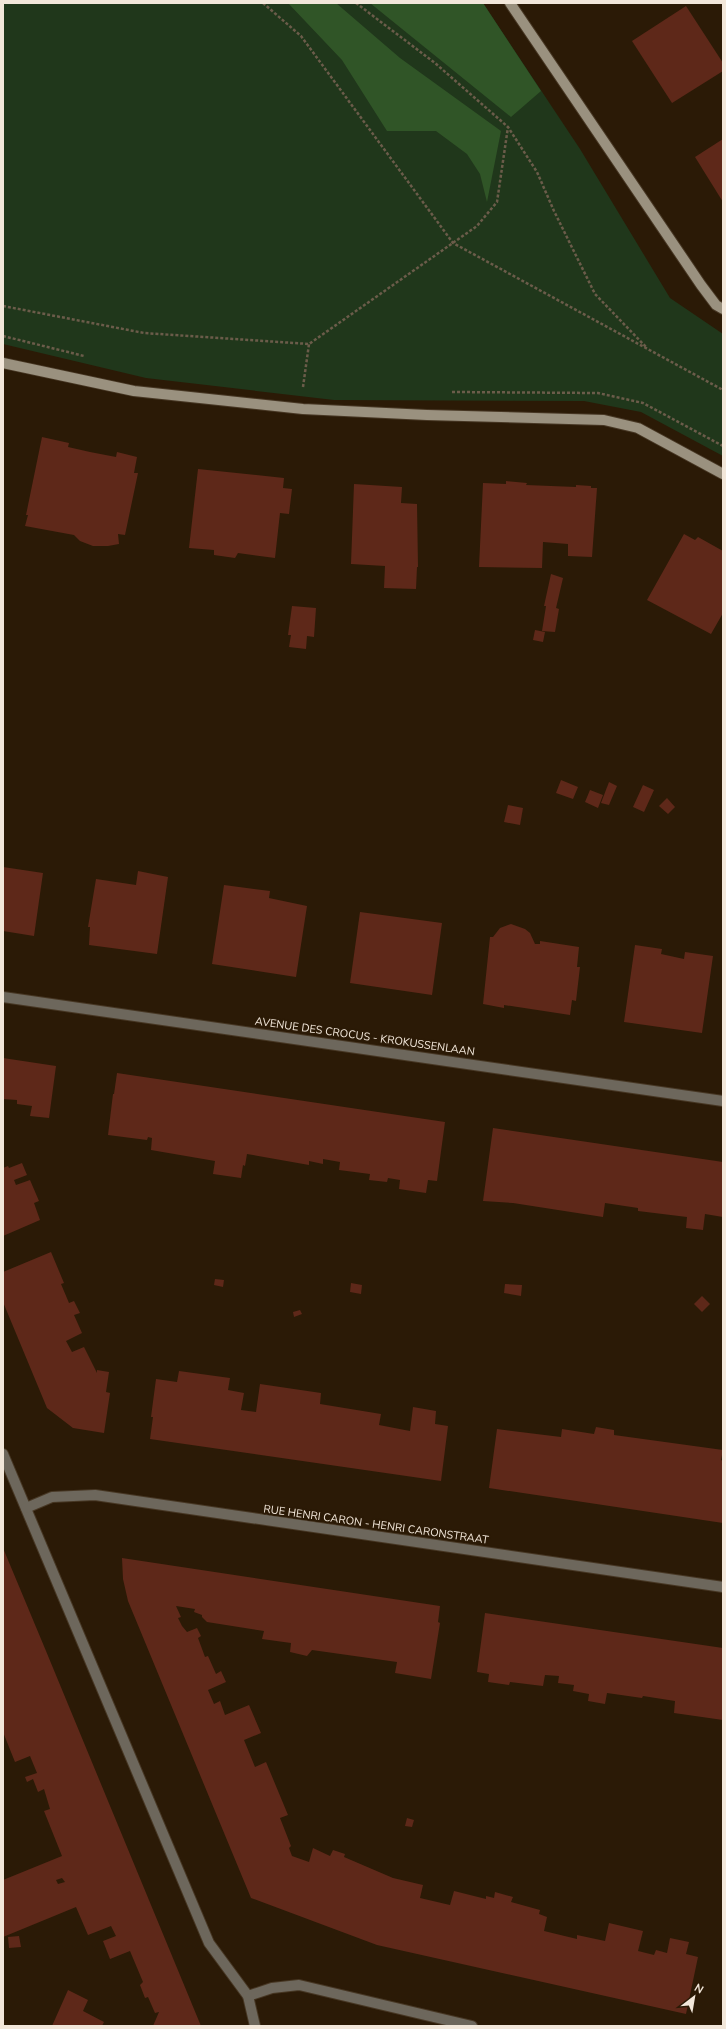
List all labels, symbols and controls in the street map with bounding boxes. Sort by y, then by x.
street label: AVENUE DES CROCUS - KROKUSSENLAAN [254,1014,476,1059]
street label: RUE HENRI CARON - HENRI CARONSTRAAT [262,1501,490,1548]
north arrow [674,1977,714,2017]
text: N [692,1980,706,1997]

